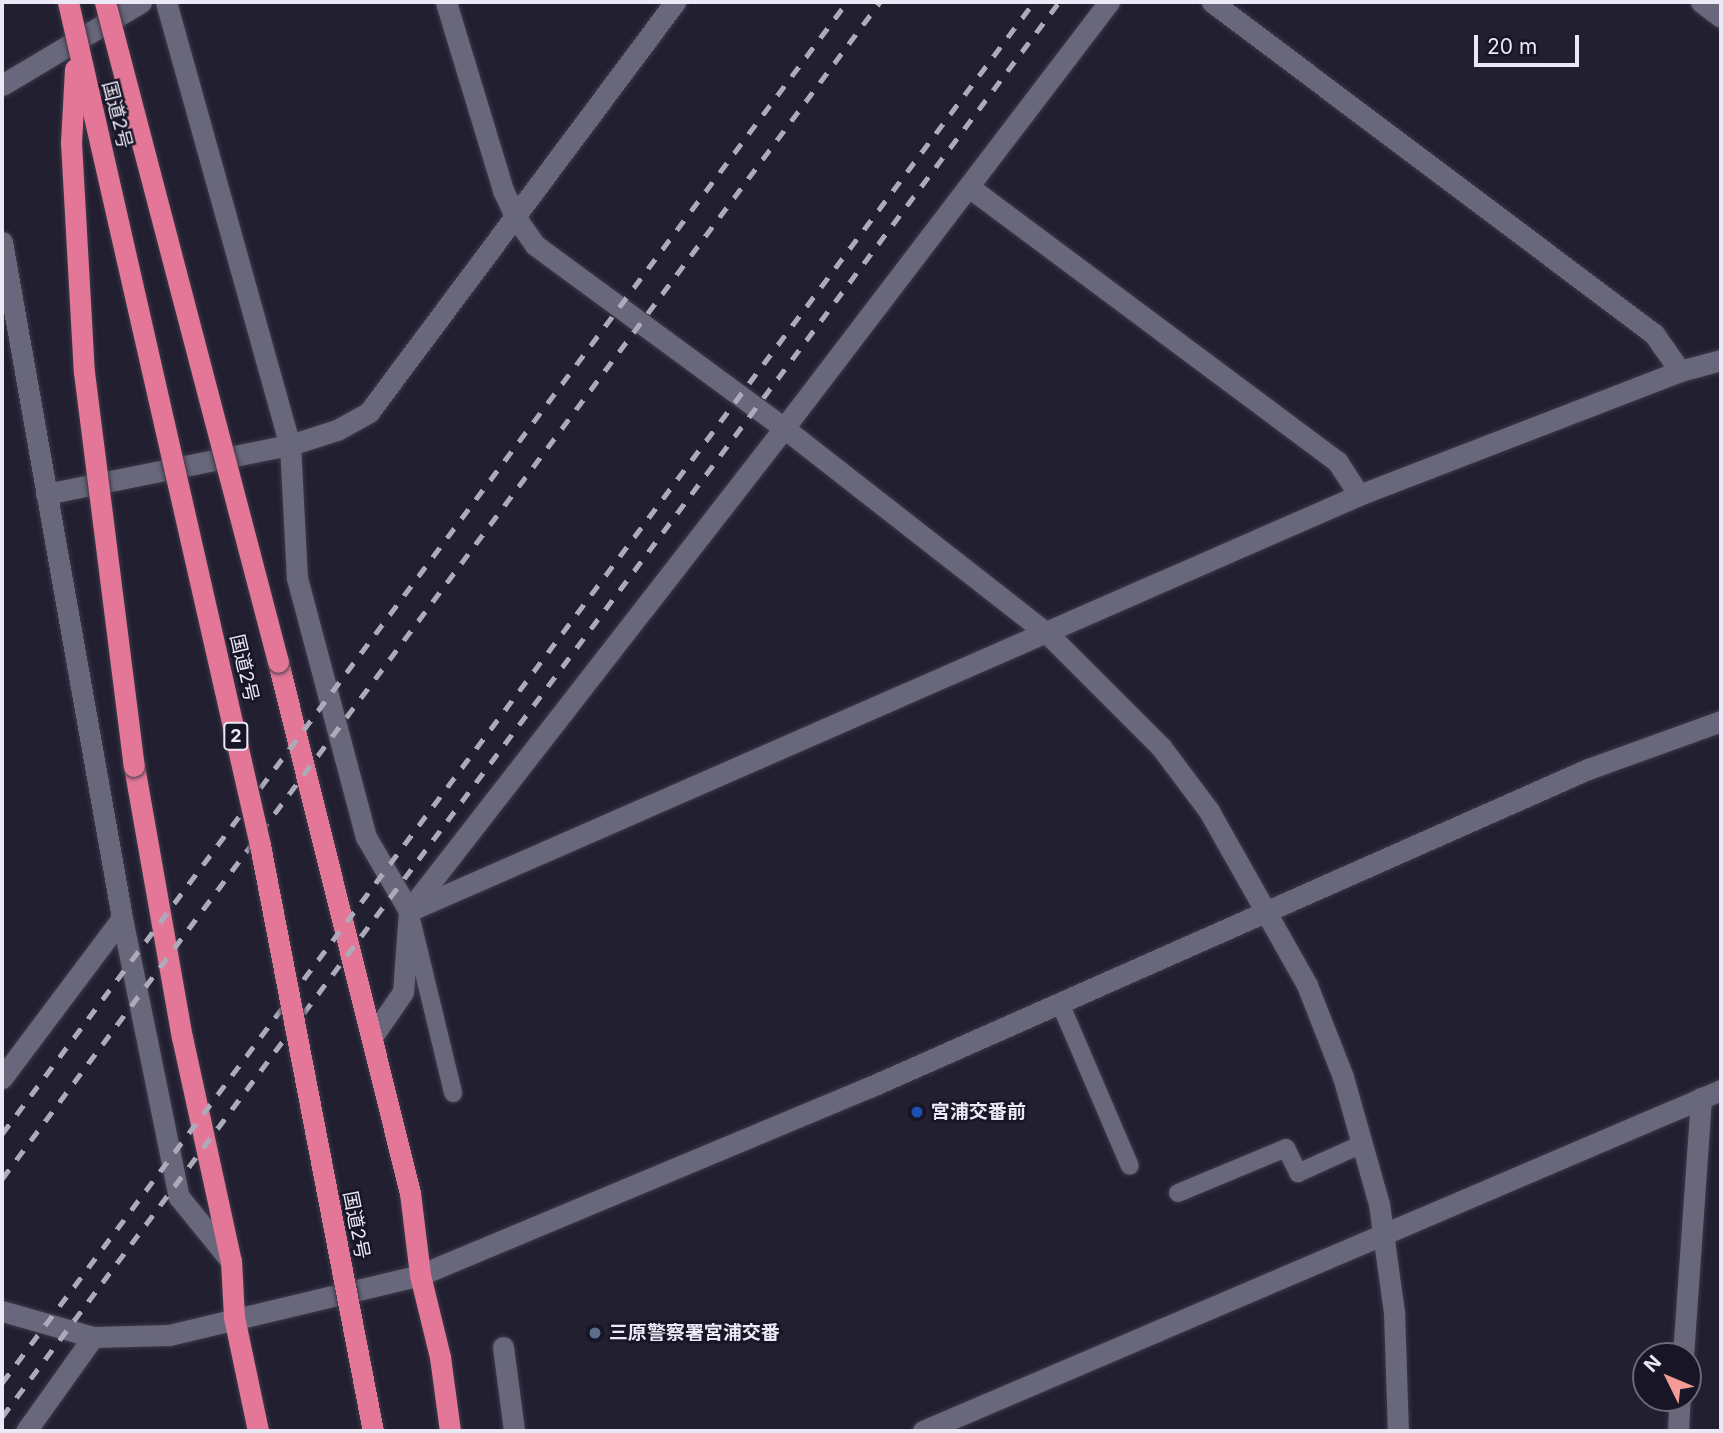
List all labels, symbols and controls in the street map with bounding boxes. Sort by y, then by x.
scale bar [1478,21,1583,65]
text: 20 m [1487,34,1537,59]
street label: 国道2号 [98,79,136,151]
street label: 国道2号 [225,632,263,704]
road number: 2 [222,722,250,750]
place label: 宮浦交番前 [931,1101,1026,1123]
marker: 宮浦交番前 [909,1104,925,1120]
street label: 国道2号 [338,1189,374,1261]
place label: 三原警察署宮浦交番 [609,1322,780,1344]
marker: 三原警察署宮浦交番 [587,1325,603,1341]
north arrow [1632,1342,1702,1412]
text: N [1639,1351,1666,1377]

